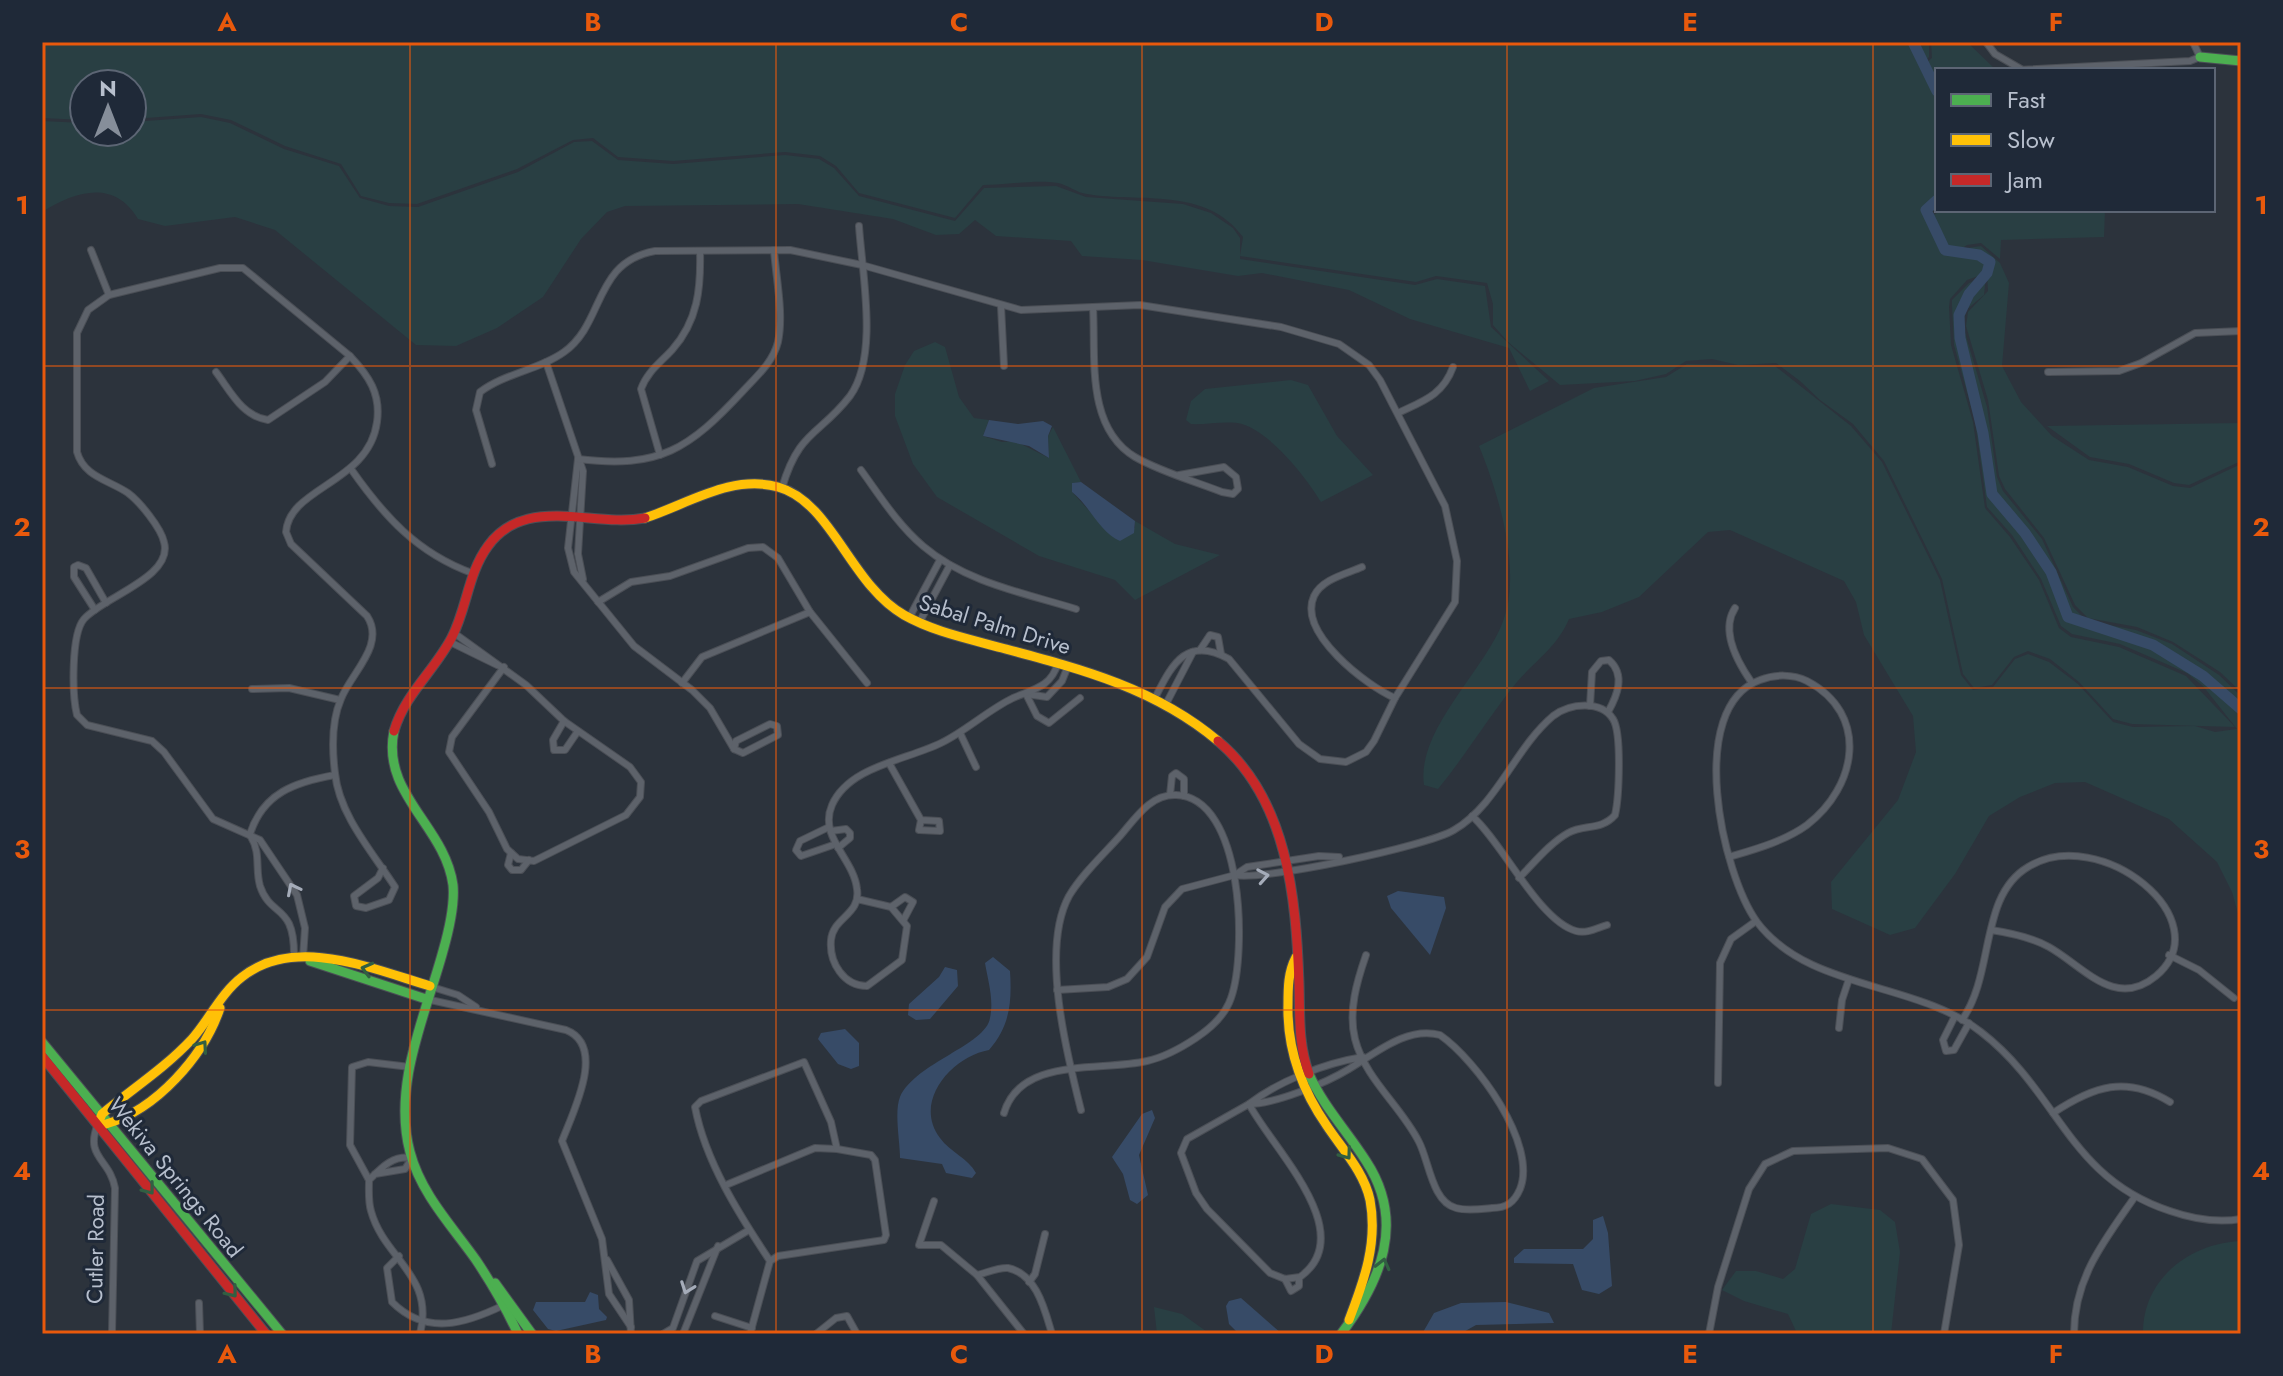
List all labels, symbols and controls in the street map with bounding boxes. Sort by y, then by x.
text: A [216,3,237,41]
text: B [584,3,602,41]
text: C [950,3,968,41]
text: D [1314,3,1334,41]
text: E [1682,3,1698,41]
text: F [2049,3,2063,41]
north arrow [68,68,148,148]
legend [1935,68,2215,212]
text: N [99,72,117,104]
text: Fast [2007,82,2045,117]
text: Slow [2007,122,2055,157]
text: Jam [2004,162,2043,197]
text: 1 [15,186,29,224]
text: 1 [2254,186,2268,224]
text: 2 [13,508,31,546]
text: 2 [2252,508,2270,546]
street label: Sabal Palm Drive [915,586,1075,662]
text: 3 [14,830,30,868]
text: 3 [2253,830,2269,868]
one-way arrow [1256,868,1270,885]
one-way arrow [287,883,302,897]
one-way arrow [361,961,375,978]
one-way arrow [193,1041,208,1055]
street label: Wekiva Springs Road [101,1090,251,1264]
one-way arrow [1336,1145,1351,1159]
text: 4 [13,1152,31,1190]
text: 4 [2252,1152,2270,1190]
one-way arrow [139,1180,154,1194]
street label: Cutler Road [78,1194,112,1304]
one-way arrow [1374,1258,1391,1271]
one-way arrow [681,1280,697,1294]
one-way arrow [222,1283,237,1297]
text: A [216,1335,237,1373]
text: B [584,1335,602,1373]
text: C [950,1335,968,1373]
text: D [1314,1335,1334,1373]
text: E [1682,1335,1698,1373]
text: F [2049,1335,2063,1373]

